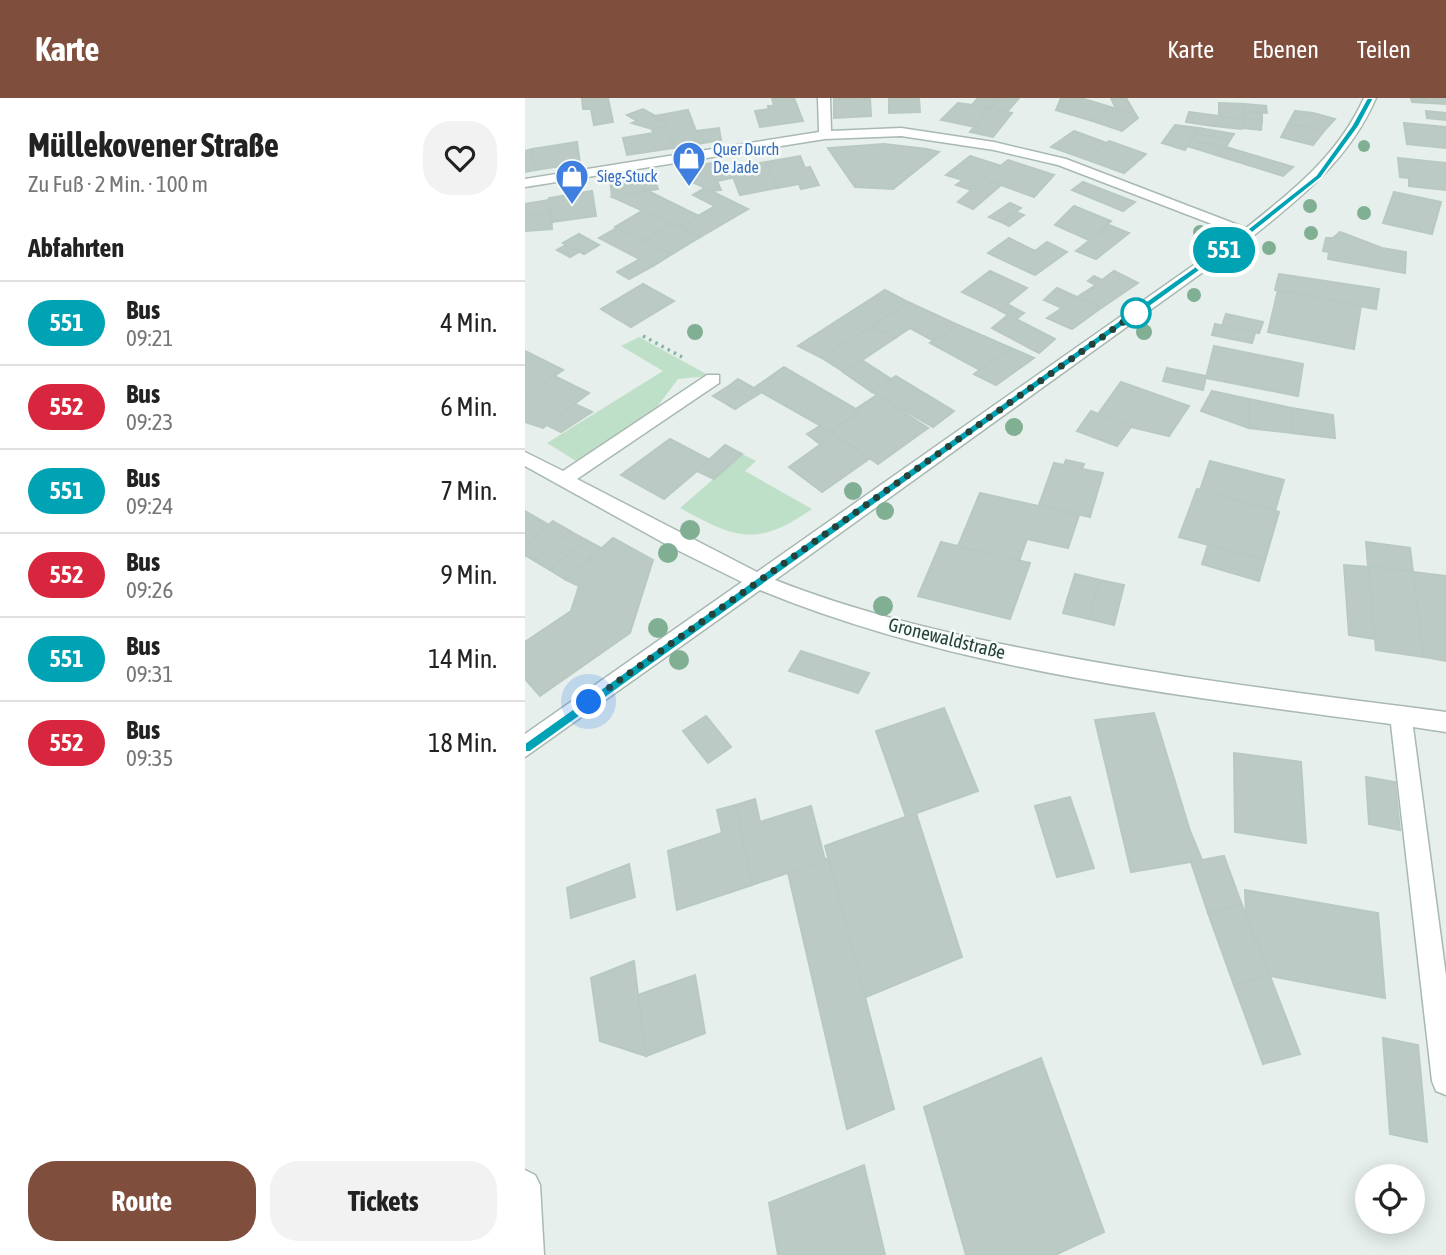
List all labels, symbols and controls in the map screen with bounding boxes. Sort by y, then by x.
text: Karte [35,30,99,68]
text: Karte [1167,36,1214,63]
text: Ebenen [1252,36,1319,63]
text: Teilen [1357,36,1411,63]
button: heart [423,121,497,195]
text: Müllekovener Straße [28,126,279,164]
shop icon: Quer Durch De Jade [670,139,708,188]
place label: Quer Durch De Jade [713,140,779,176]
shop icon: Sieg-Stuck [553,157,591,206]
place label: Sieg-Stuck [597,167,658,186]
text: Zu Fuß · 2 Min. · 100 m [28,171,208,197]
line badge: 551 [1184,227,1264,273]
text: Abfahrten [28,233,124,263]
text: 551 [1207,236,1241,263]
text: Bus [126,295,160,325]
unlabelled marker [1121,298,1151,328]
text: 4 Min. [441,308,497,338]
text: 551 [50,309,83,336]
text: 09:21 [126,325,173,351]
text: Bus [126,379,160,409]
text: 6 Min. [441,392,497,422]
text: 552 [50,393,83,420]
text: 09:23 [126,409,173,435]
text: Bus [126,463,160,493]
text: 7 Min. [441,476,497,506]
text: 551 [50,477,83,504]
text: 09:24 [126,493,173,519]
text: Bus [126,547,160,577]
text: 9 Min. [441,560,497,590]
text: 552 [50,561,83,588]
text: 09:26 [126,577,173,603]
street label: Gronewaldstraße [886,613,1008,663]
text: Bus [126,631,160,661]
text: 14 Min. [428,644,497,674]
text: 551 [50,645,83,672]
text: 09:31 [126,661,173,687]
your location [571,684,606,719]
text: Bus [126,715,160,745]
text: 18 Min. [428,728,497,758]
text: 552 [50,729,83,756]
text: 09:35 [126,745,173,771]
button: Route [28,1161,256,1241]
button: Tickets [270,1161,497,1241]
map controls [1355,1164,1425,1234]
button: locate [1355,1164,1425,1234]

